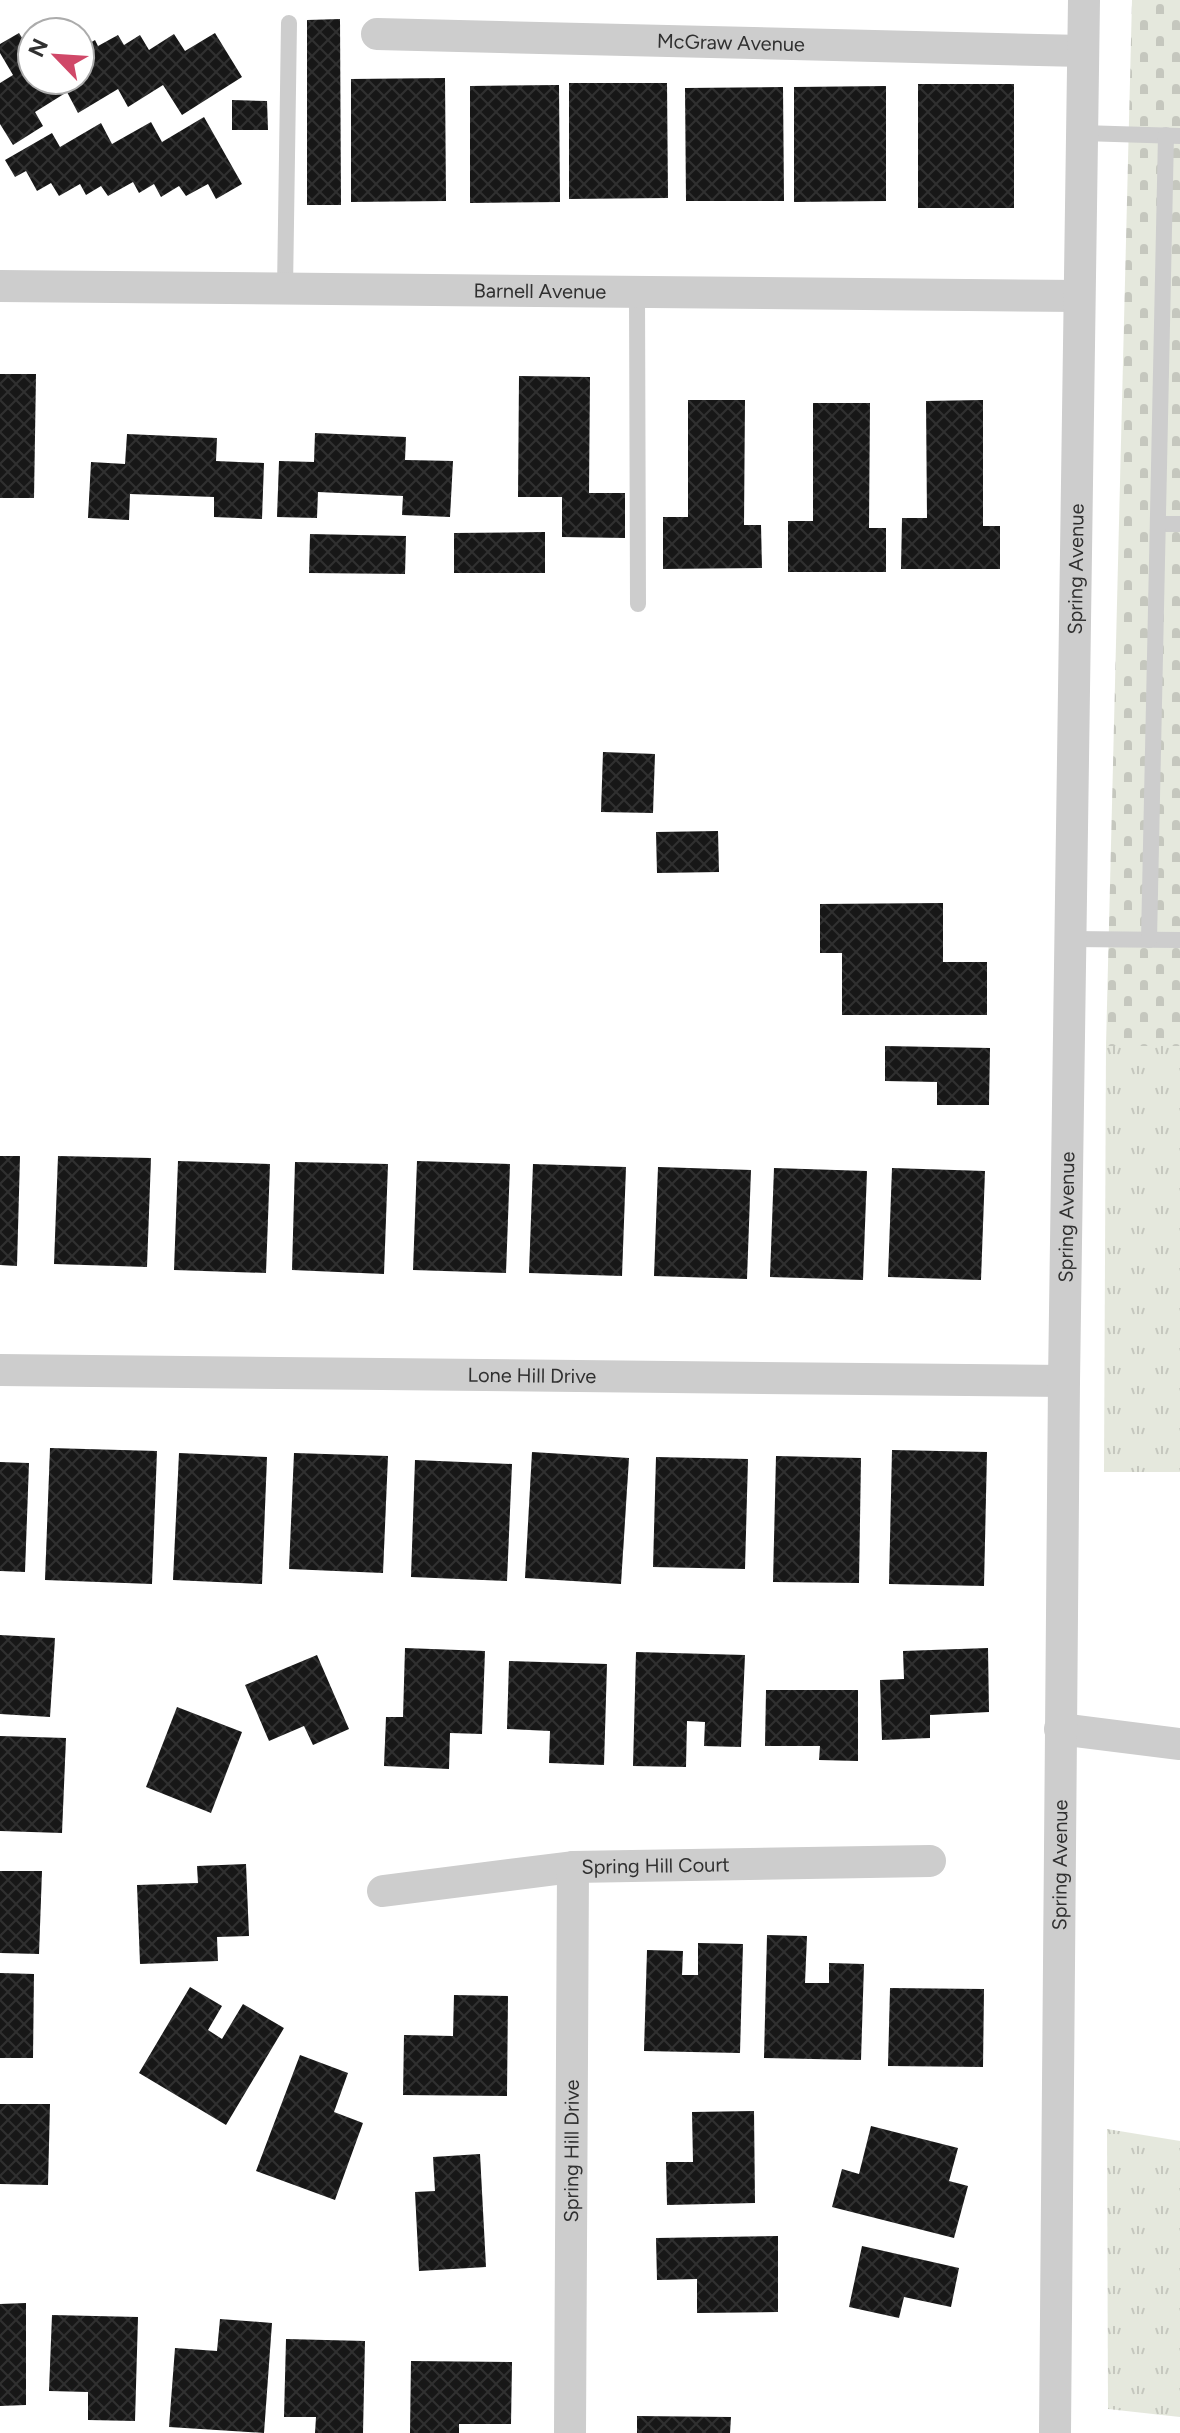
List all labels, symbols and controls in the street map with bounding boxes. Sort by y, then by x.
north arrow [16,16,96,96]
street label: McGraw Avenue [657,29,805,56]
text: N [22,34,54,61]
street label: Barnell Avenue [474,278,607,304]
street label: Spring Avenue [1063,503,1089,635]
street label: Spring Avenue [1053,1151,1079,1283]
street label: Lone Hill Drive [467,1363,597,1388]
street label: Spring Avenue [1047,1799,1072,1931]
street label: Spring Hill Court [581,1852,730,1879]
street label: Spring Hill Drive [559,2079,584,2223]

